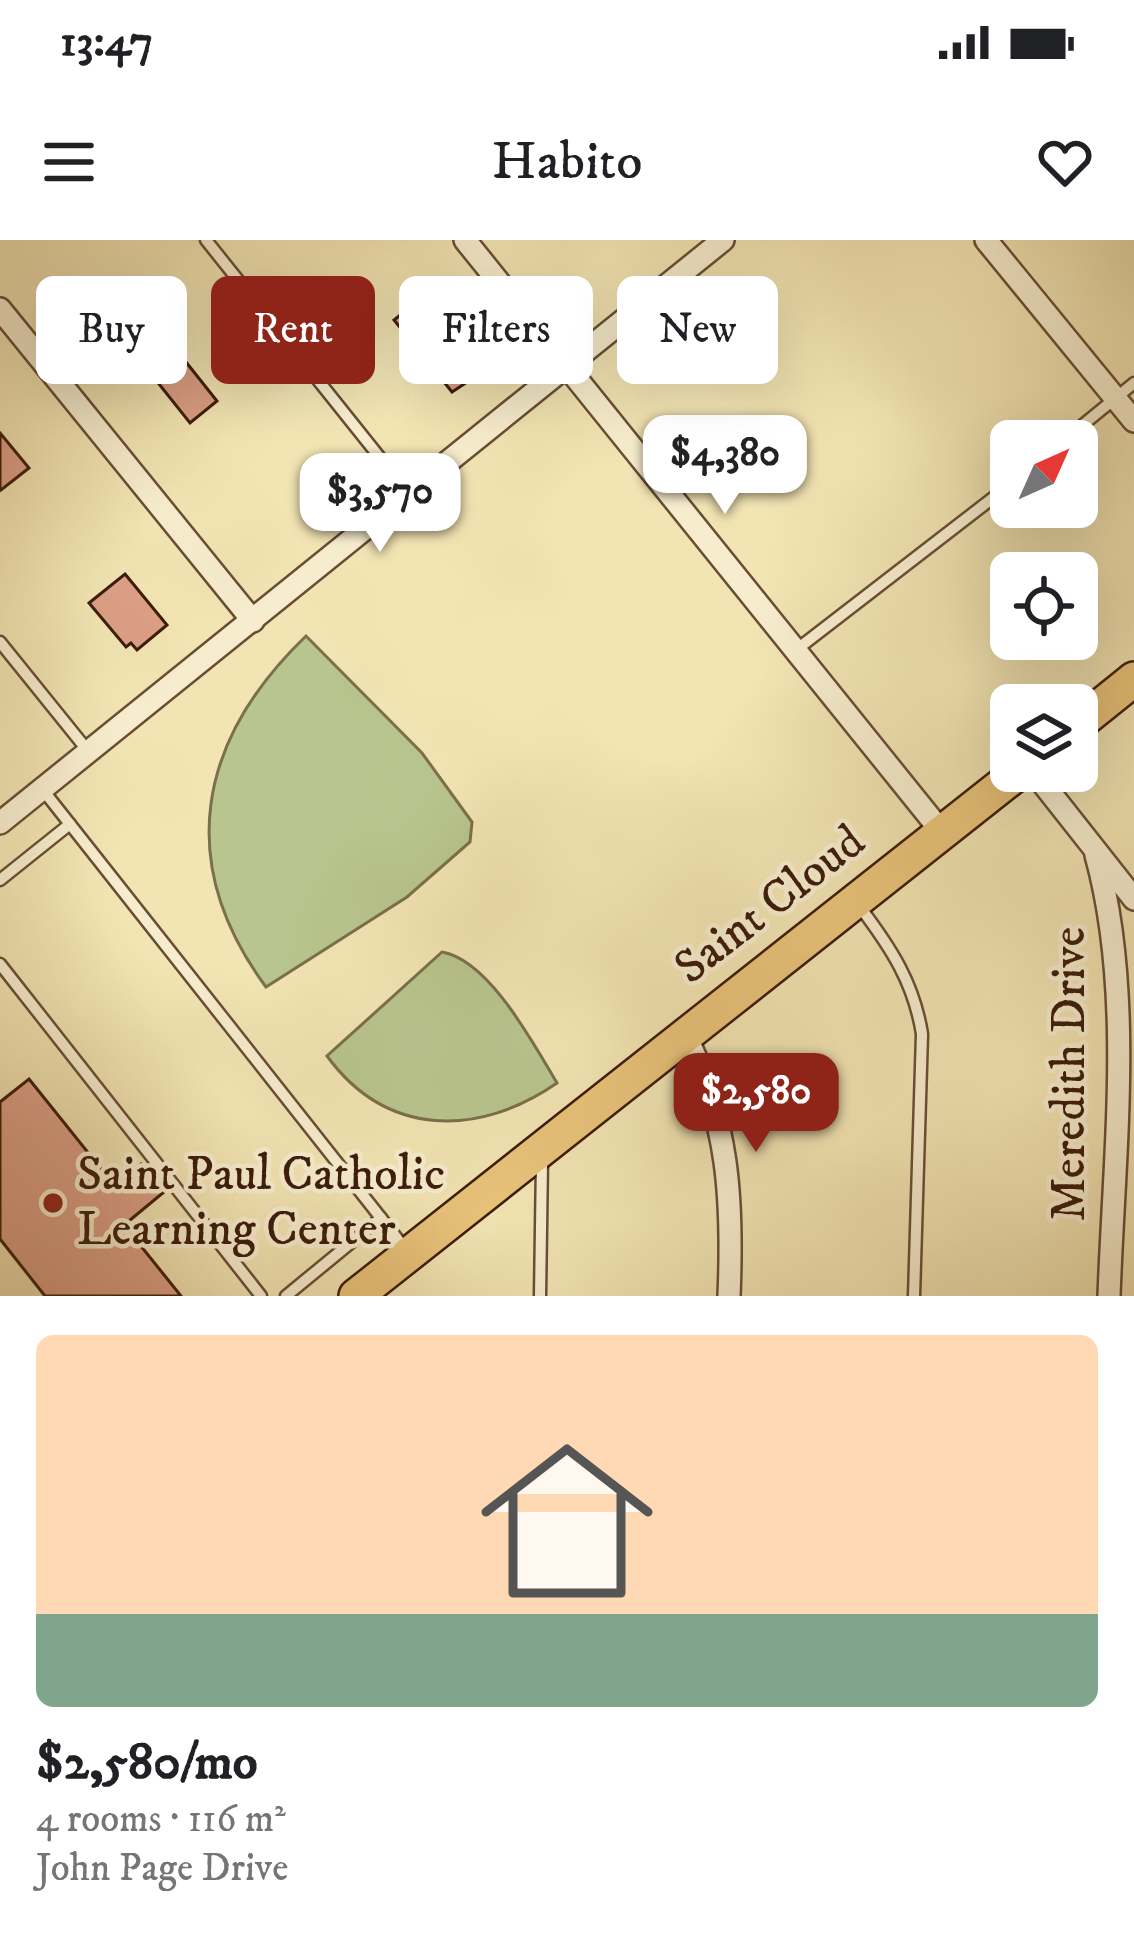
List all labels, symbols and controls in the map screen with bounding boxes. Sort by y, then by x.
text: 13:47 [60,14,153,70]
icon: menu [36,129,102,195]
text: Habito [492,129,642,196]
icon: heart [1032,129,1098,195]
chip: Buy [36,276,187,384]
chip: Rent [211,276,375,384]
chip: Filters [399,276,593,384]
chip: New [617,276,778,384]
pin: $4,380 [627,415,823,517]
north arrow [990,420,1098,528]
map controls [990,420,1098,792]
text: $4,380 [670,429,780,478]
pin: $3,570 [282,453,478,555]
text: $3,570 [327,467,433,516]
button: locate [990,552,1098,660]
button: layers [990,684,1098,792]
street label: Saint Cloud [663,812,877,998]
street label: Meredith Drive [1040,927,1100,1221]
pin: $2,580 [658,1053,854,1155]
text: $2,580 [701,1067,811,1116]
place label: Saint Paul Catholic Learning Center [77,1145,445,1260]
marker: Saint Paul Catholic Learning Center [40,1190,66,1216]
icon: home [459,1413,675,1629]
text: $2,580/mo [36,1731,257,1795]
text: 4 rooms · 116 m² [36,1795,286,1844]
text: John Page Drive [36,1844,288,1893]

